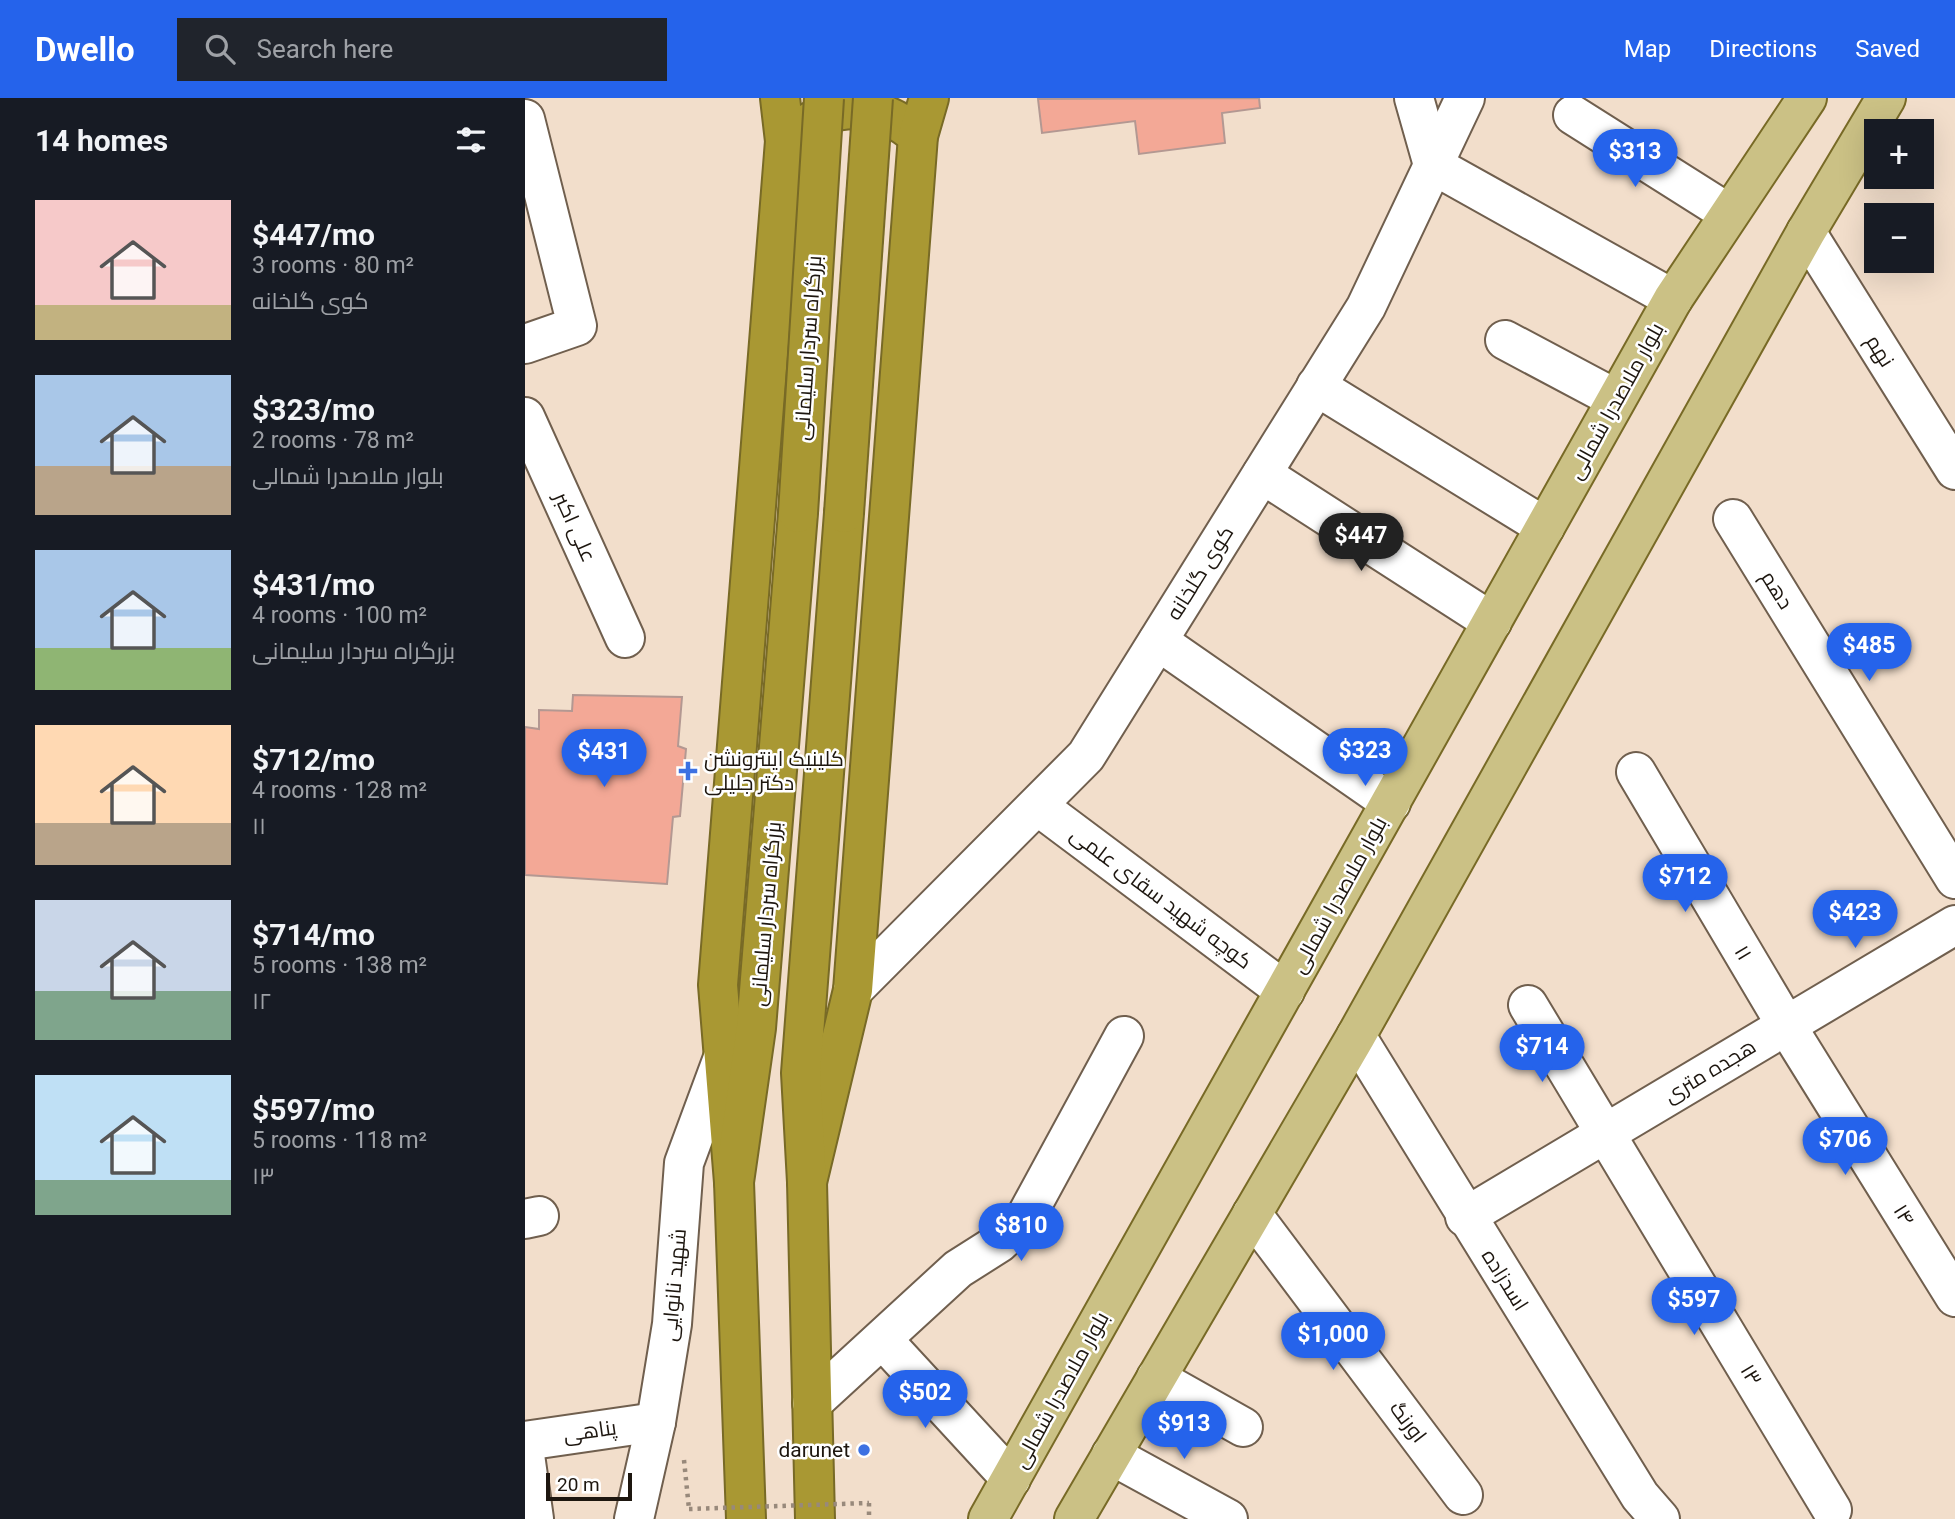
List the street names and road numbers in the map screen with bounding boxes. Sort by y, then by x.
street label: بزرگراه سردار سلیمانی [790,255,827,441]
street label: بلوار ملاصدرا شمالی [1563,319,1670,484]
street label: نهم [1859,331,1899,373]
street label: علی اکبر [548,487,601,566]
street label: کوی گلخانه [1162,521,1239,625]
street label: دهم [1754,566,1798,615]
street label: بلوار ملاصدرا شمالی [1286,813,1393,978]
street label: بزرگراه سردار سلیمانی [746,821,787,1007]
street label: کوچه شهید سقای علمی [1064,822,1256,976]
street label: ۱۱ [1729,941,1757,965]
street label: هجده متری [1660,1034,1761,1109]
street label: ۱۴ [1888,1200,1920,1230]
street label: شهید نانوایی [657,1228,692,1343]
street label: اسدزاده [1477,1245,1533,1315]
street label: بلوار ملاصدرا شمالی [1008,1308,1115,1473]
street label: ۱۳ [1735,1360,1767,1390]
street label: اورنگ [1385,1397,1431,1447]
street label: پناهی [562,1415,619,1449]

